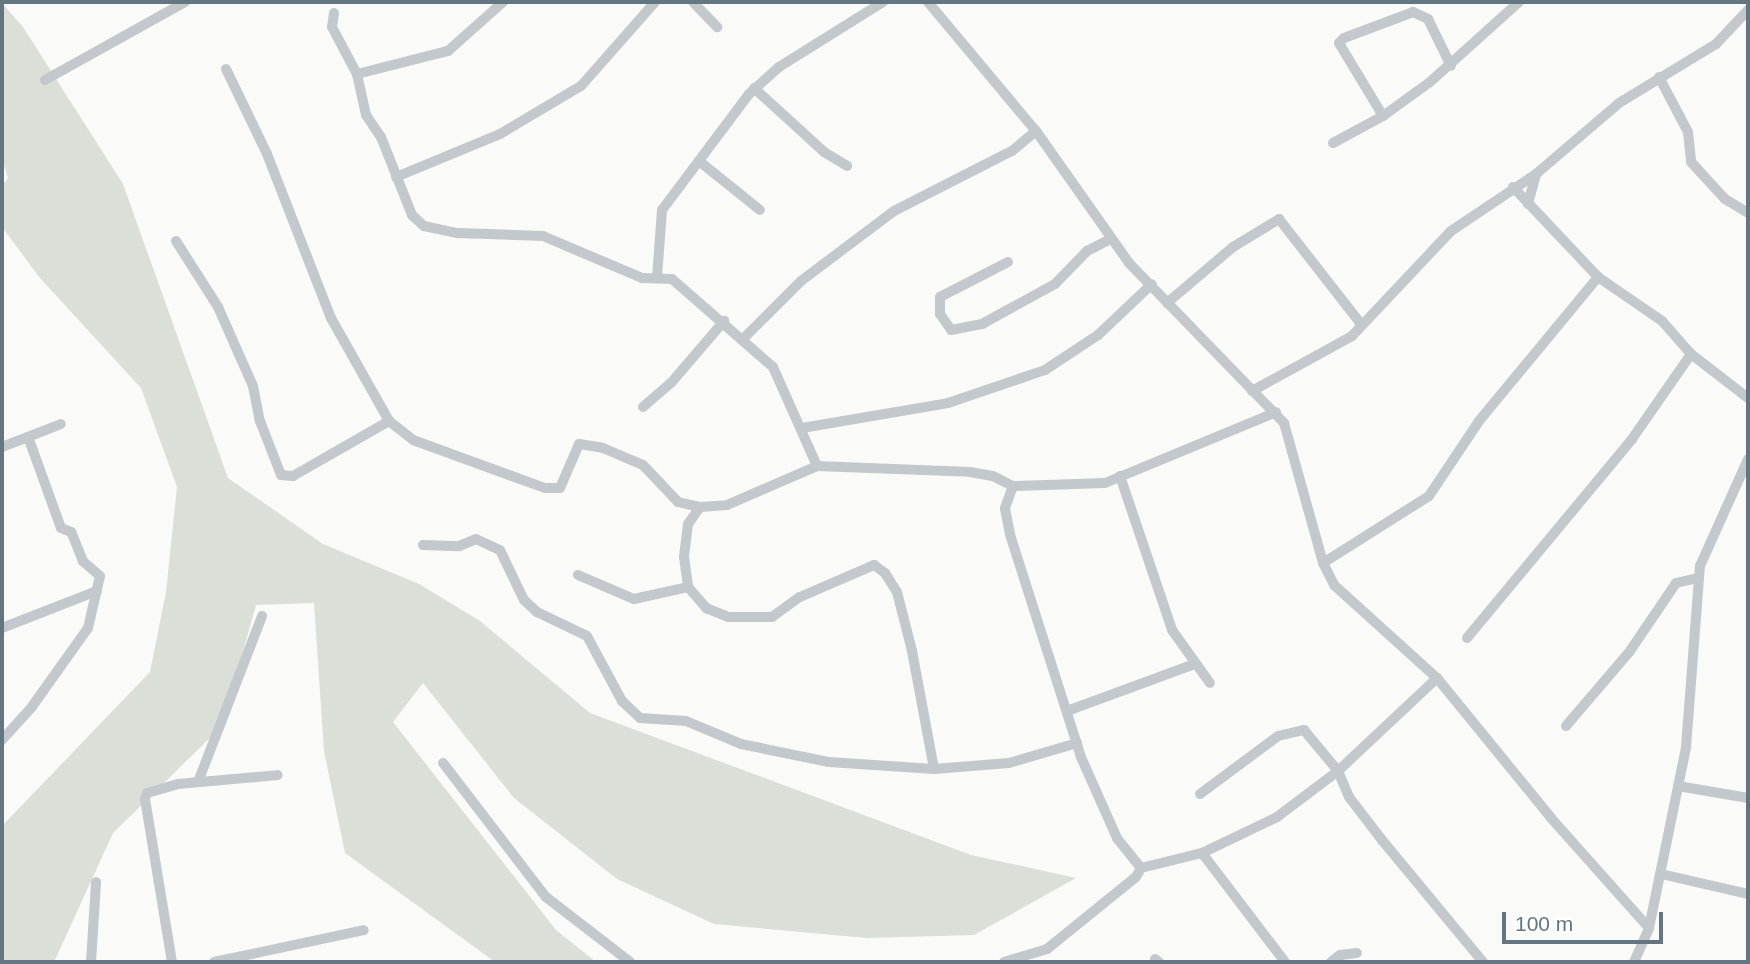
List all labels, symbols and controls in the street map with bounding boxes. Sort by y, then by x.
scale bar [1505,898,1666,942]
text: 100 m [1515,912,1573,935]

